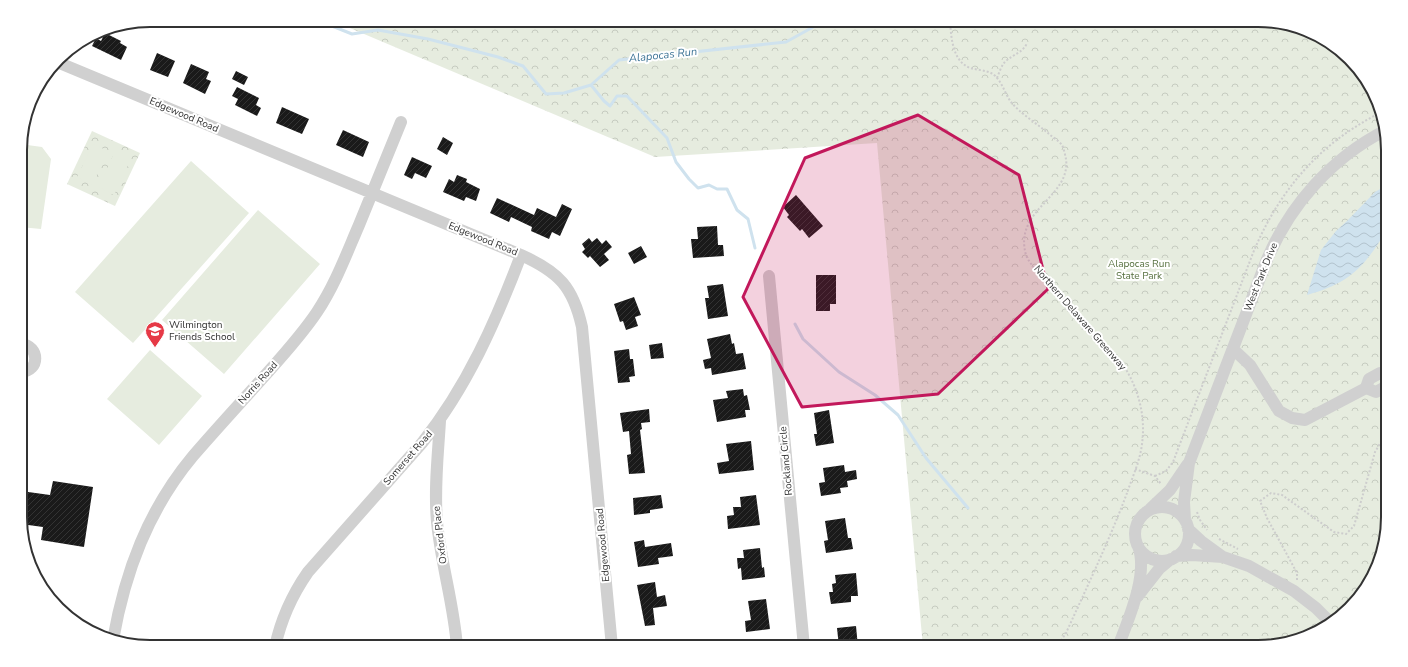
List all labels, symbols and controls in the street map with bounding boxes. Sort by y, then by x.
water label: Alapocas Run [627,44,698,66]
street label: Edgewood Road [147,94,221,136]
street label: Edgewood Road [446,219,520,259]
street label: West Park Drive [1241,241,1281,313]
park label: Alapocas Run State Park [1108,257,1170,283]
street label: Northern Delaware Greenway [1030,263,1130,374]
place label: Wilmington Friends School [169,318,235,344]
school or university icon: Wilmington Friends School [144,320,166,348]
street label: Norris Road [235,358,281,407]
street label: Rockland Circle [776,426,796,496]
street label: Somerset Road [380,427,436,488]
street label: Oxford Place [430,505,450,565]
street label: Edgewood Road [593,507,613,582]

